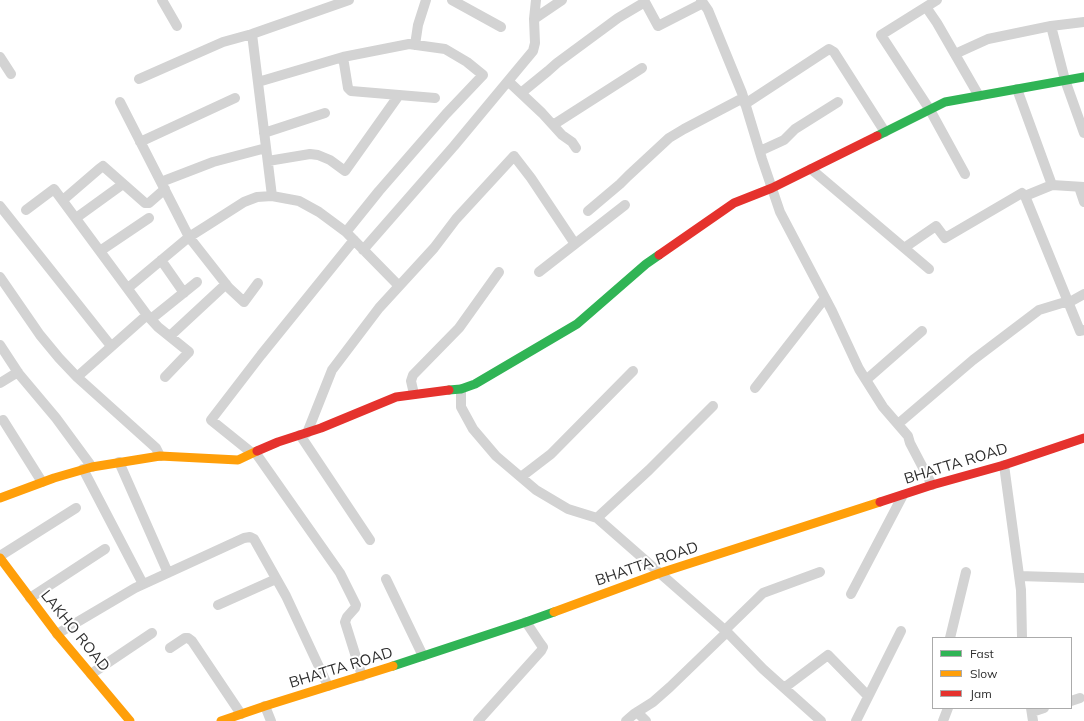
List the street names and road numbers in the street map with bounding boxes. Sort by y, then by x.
street label: BHATTA ROAD [902,440,1010,488]
street label: BHATTA ROAD [593,538,701,590]
street label: LAKHO ROAD [37,587,113,675]
street label: BHATTA ROAD [287,644,395,692]

